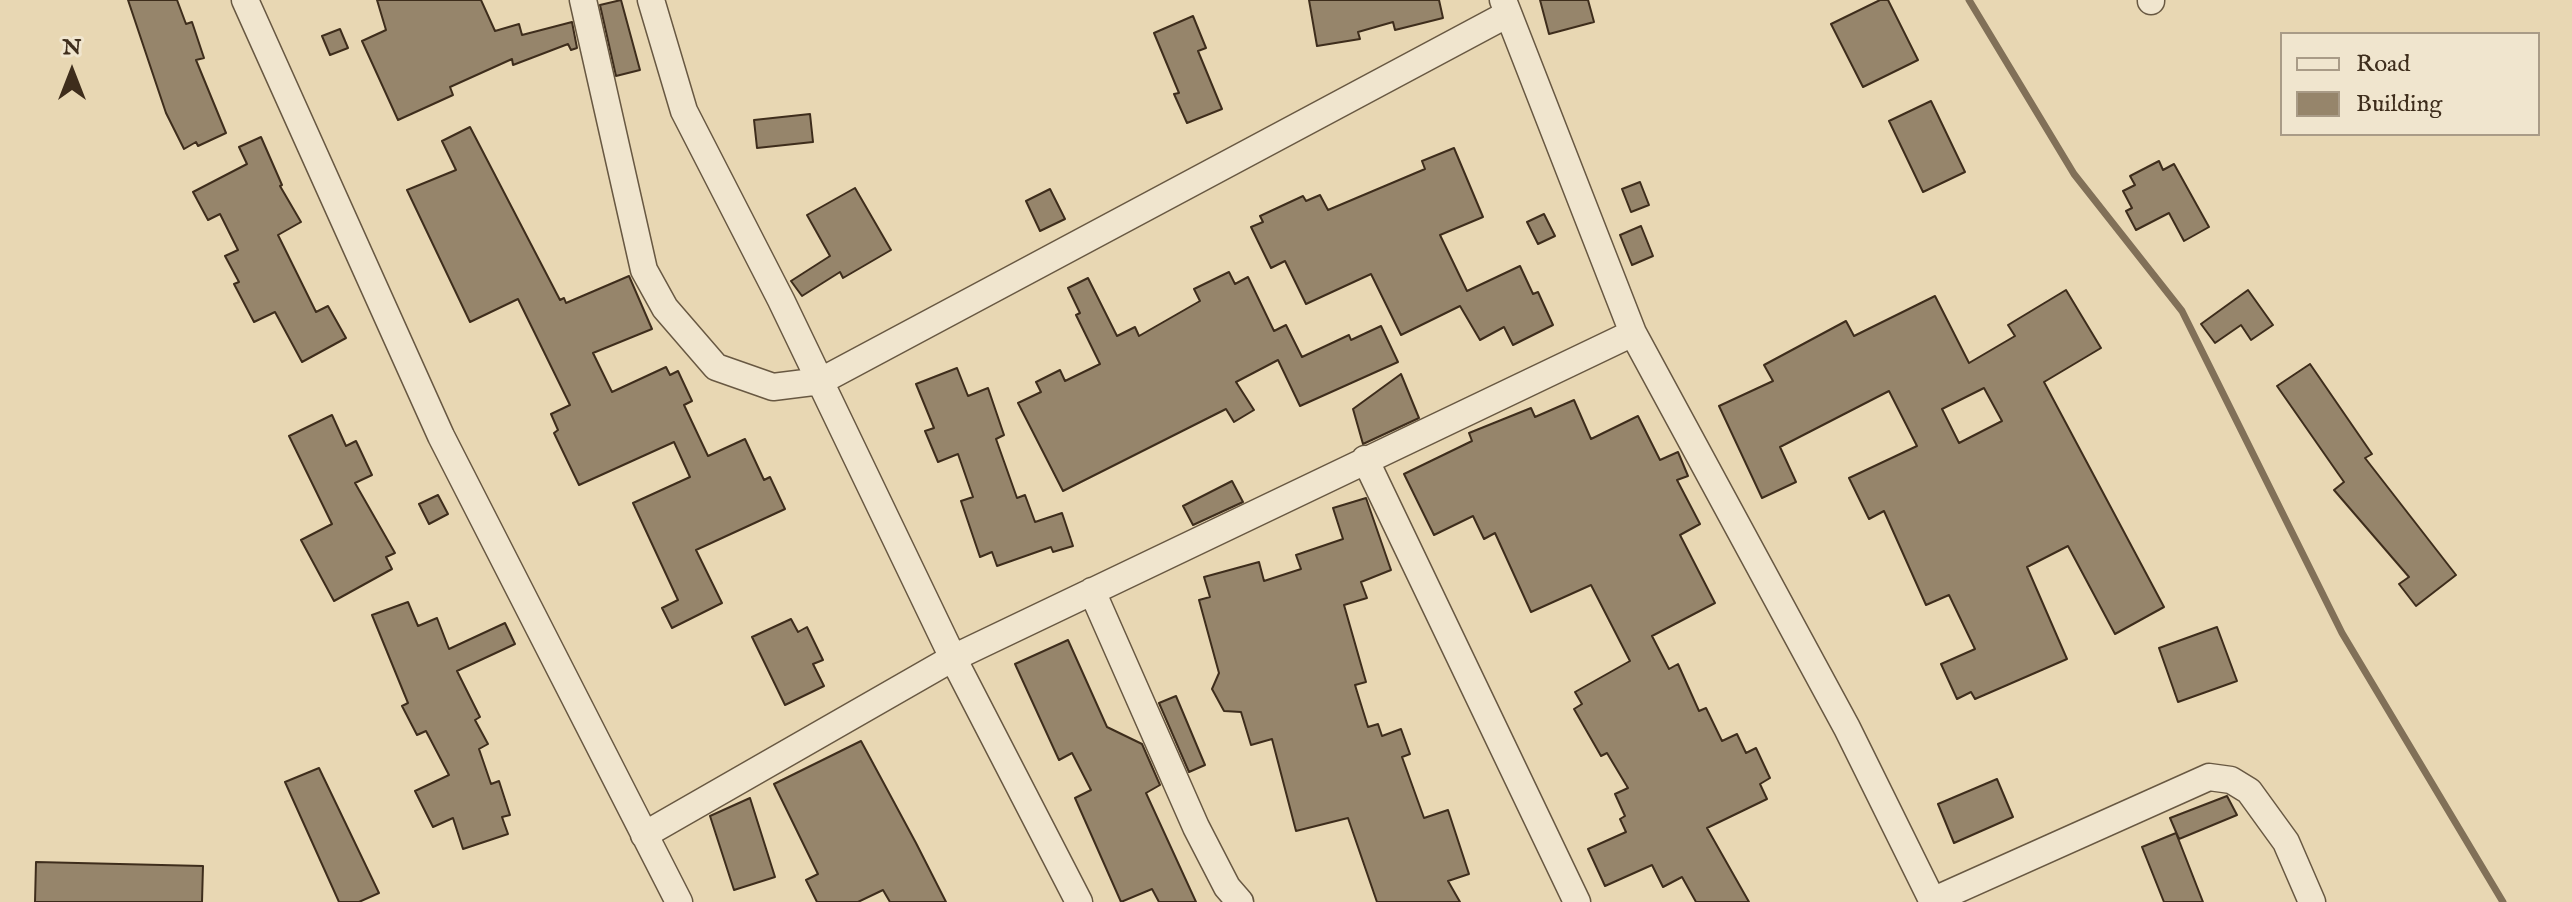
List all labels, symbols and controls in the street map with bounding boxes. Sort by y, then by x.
north arrow [32,32,112,112]
legend [2280,32,2540,136]
text: N [62,34,82,62]
text: Road [2356,49,2410,80]
text: Building [2356,89,2442,120]

